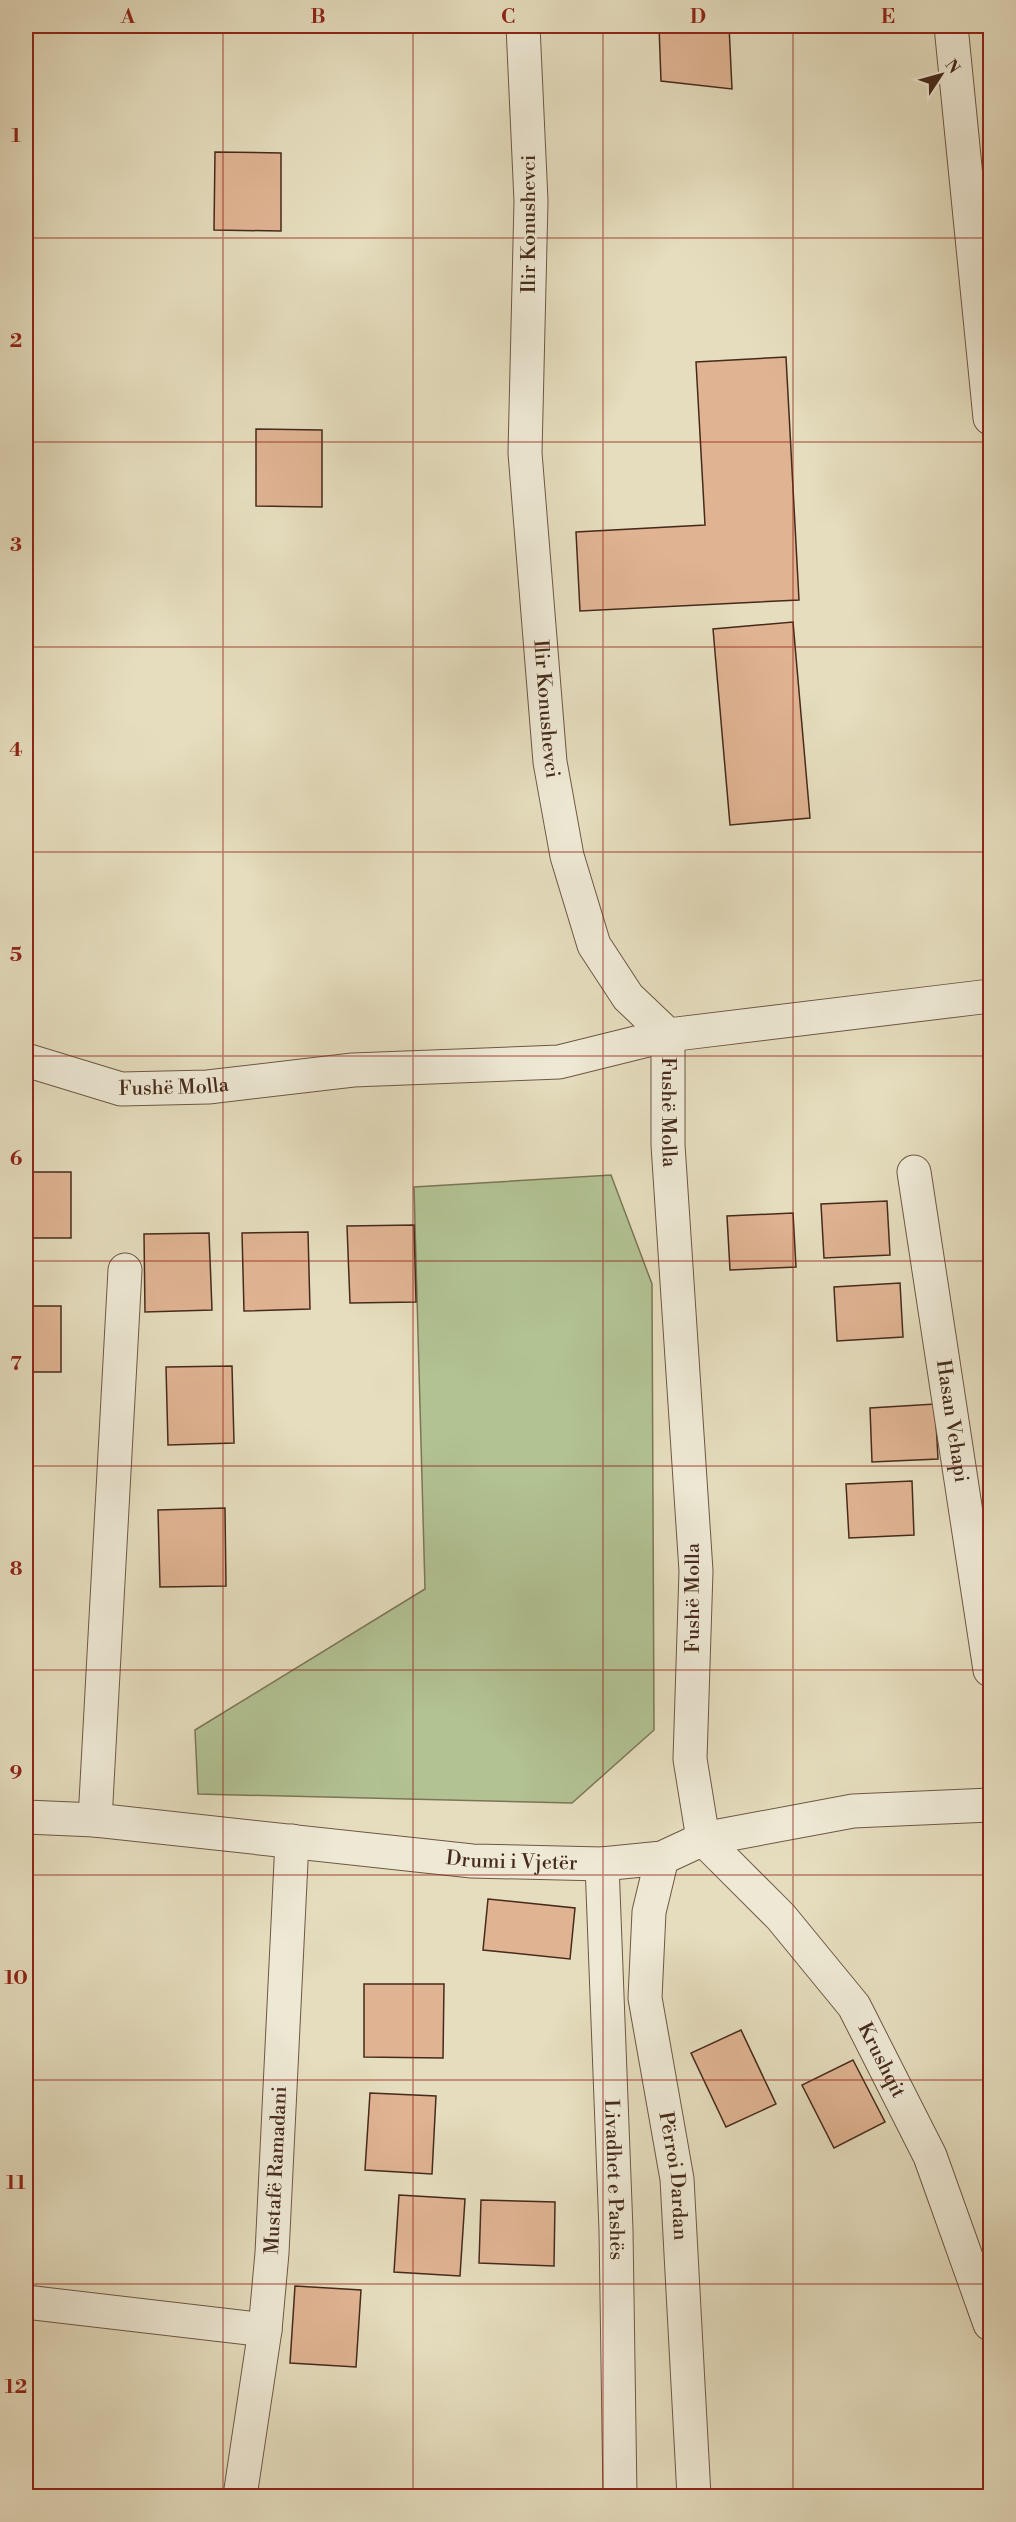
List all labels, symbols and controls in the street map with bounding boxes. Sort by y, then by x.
text: A [120,5,136,30]
text: B [310,5,326,30]
text: C [501,5,515,30]
text: D [690,5,706,30]
text: E [881,5,895,30]
north arrow [911,45,971,105]
text: N [941,56,964,78]
text: 1 [11,124,21,149]
street label: Ilir Konushevci [517,154,542,293]
text: 2 [10,329,22,354]
text: 3 [10,533,22,558]
street label: Ilir Konushevci [528,639,565,780]
text: 4 [9,738,23,763]
text: 5 [10,943,22,968]
street label: Fushë Molla [656,1057,682,1169]
street label: Fushë Molla [118,1072,231,1102]
text: 6 [10,1147,23,1172]
text: 7 [10,1352,22,1377]
street label: Hasan Vehapi [930,1358,974,1485]
street label: Fushë Molla [681,1542,706,1653]
text: 8 [10,1557,23,1582]
text: 9 [10,1761,22,1786]
street label: Drumi i Vjetër [445,1846,578,1876]
text: 10 [4,1966,28,1991]
street label: Krushqit [852,2018,911,2102]
street label: Mustafë Ramadani [259,2085,293,2255]
street label: Livadhet e Pashës [599,2099,629,2260]
street label: Përroi Dardan [653,2110,693,2241]
text: 11 [6,2171,26,2196]
text: 12 [5,2375,27,2400]

